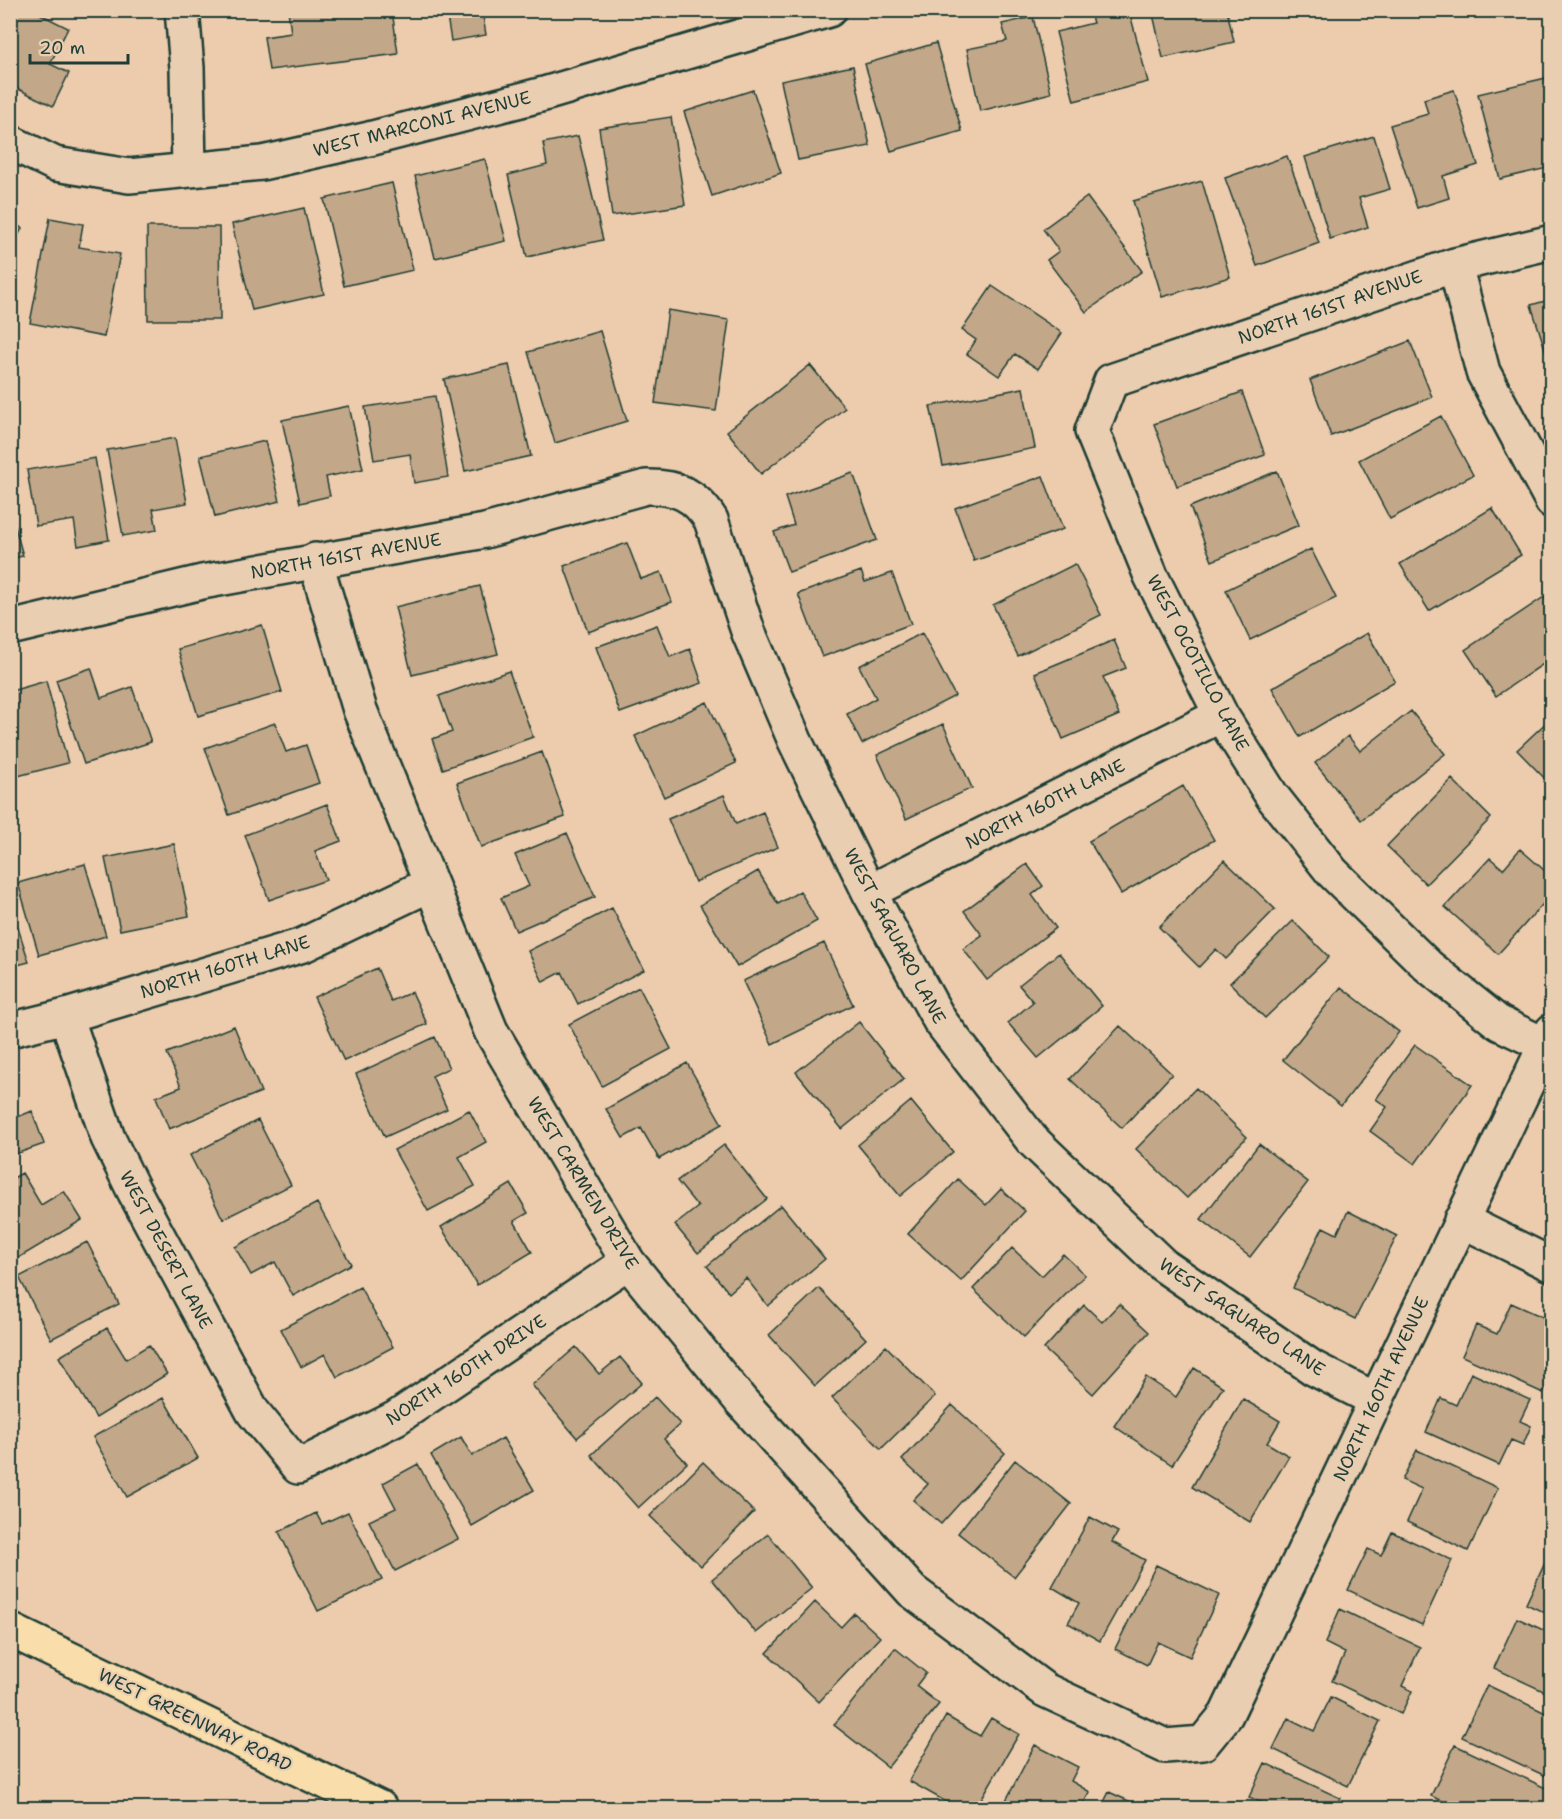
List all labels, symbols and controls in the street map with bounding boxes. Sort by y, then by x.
scale bar [30,27,128,65]
text: 20 m [39,36,85,60]
street label: WEST MARCONI AVENUE [311,85,533,163]
street label: NORTH 161ST AVENUE [1235,264,1425,350]
street label: NORTH 161ST AVENUE [249,527,443,585]
street label: WEST OCOTILLO LANE [1141,570,1255,756]
street label: NORTH 160TH LANE [961,753,1129,855]
street label: WEST SAGUARO LANE [838,844,952,1028]
street label: NORTH 160TH LANE [137,930,313,1004]
street label: WEST CARMEN DRIVE [522,1092,644,1274]
street label: WEST DESERT LANE [114,1167,218,1333]
street label: WEST SAGUARO LANE [1154,1252,1330,1382]
street label: NORTH 160TH AVENUE [1328,1293,1434,1485]
street label: NORTH 160TH DRIVE [381,1309,551,1431]
street label: WEST GREENWAY ROAD [94,1663,296,1777]

